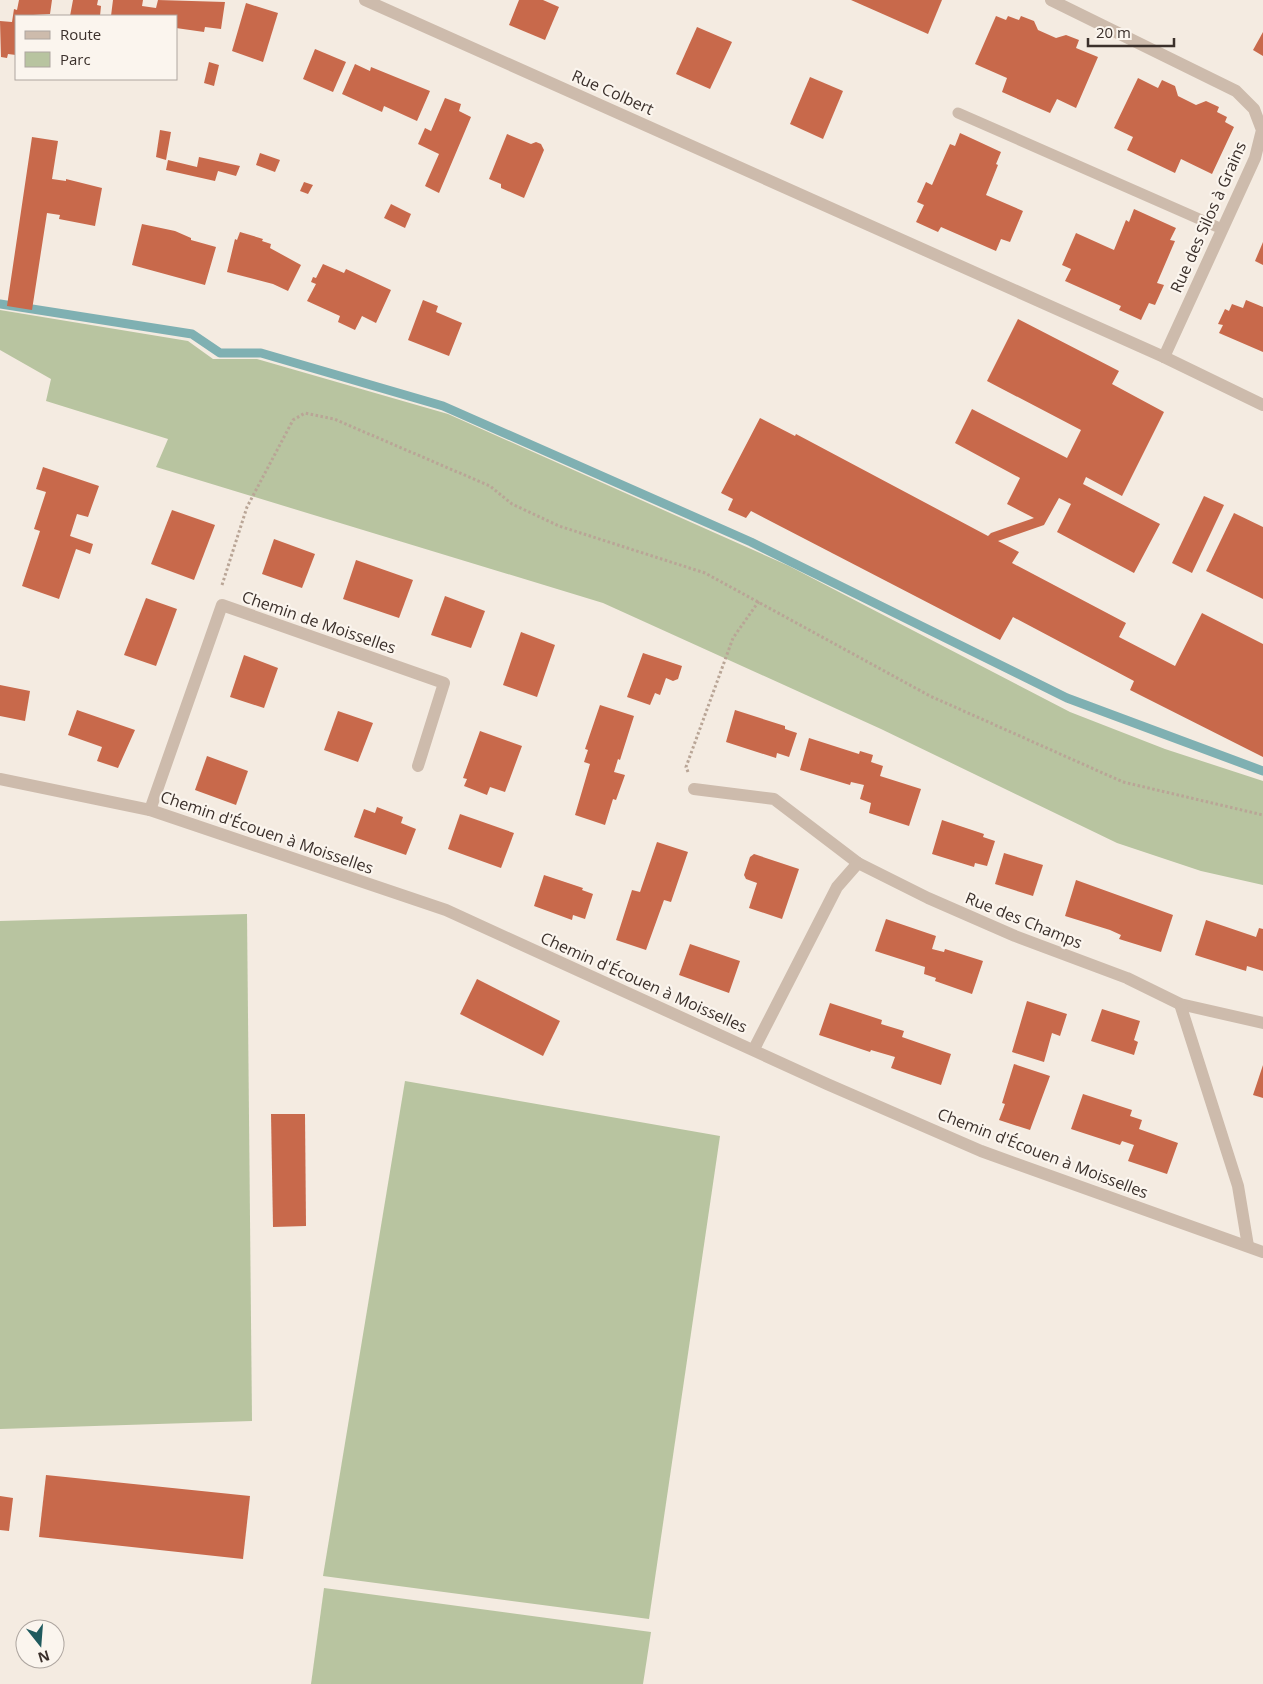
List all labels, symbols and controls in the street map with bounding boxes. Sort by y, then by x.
legend [15,15,178,80]
scale bar [1088,15,1174,47]
text: 20 m [1096,22,1131,42]
text: Route [60,24,101,44]
text: Parc [60,49,91,69]
street label: Rue Colbert [569,64,658,120]
street label: Rue des Silos à Grains [1165,138,1251,296]
street label: Chemin de Moisselles [239,585,399,659]
street label: Chemin d'Écouen à Moisselles [158,785,376,879]
street label: Rue des Champs [962,887,1086,953]
street label: Chemin d'Écouen à Moisselles [537,926,751,1038]
street label: Chemin d'Écouen à Moisselles [935,1103,1151,1203]
north arrow [15,1619,65,1669]
text: N [36,1646,52,1668]

